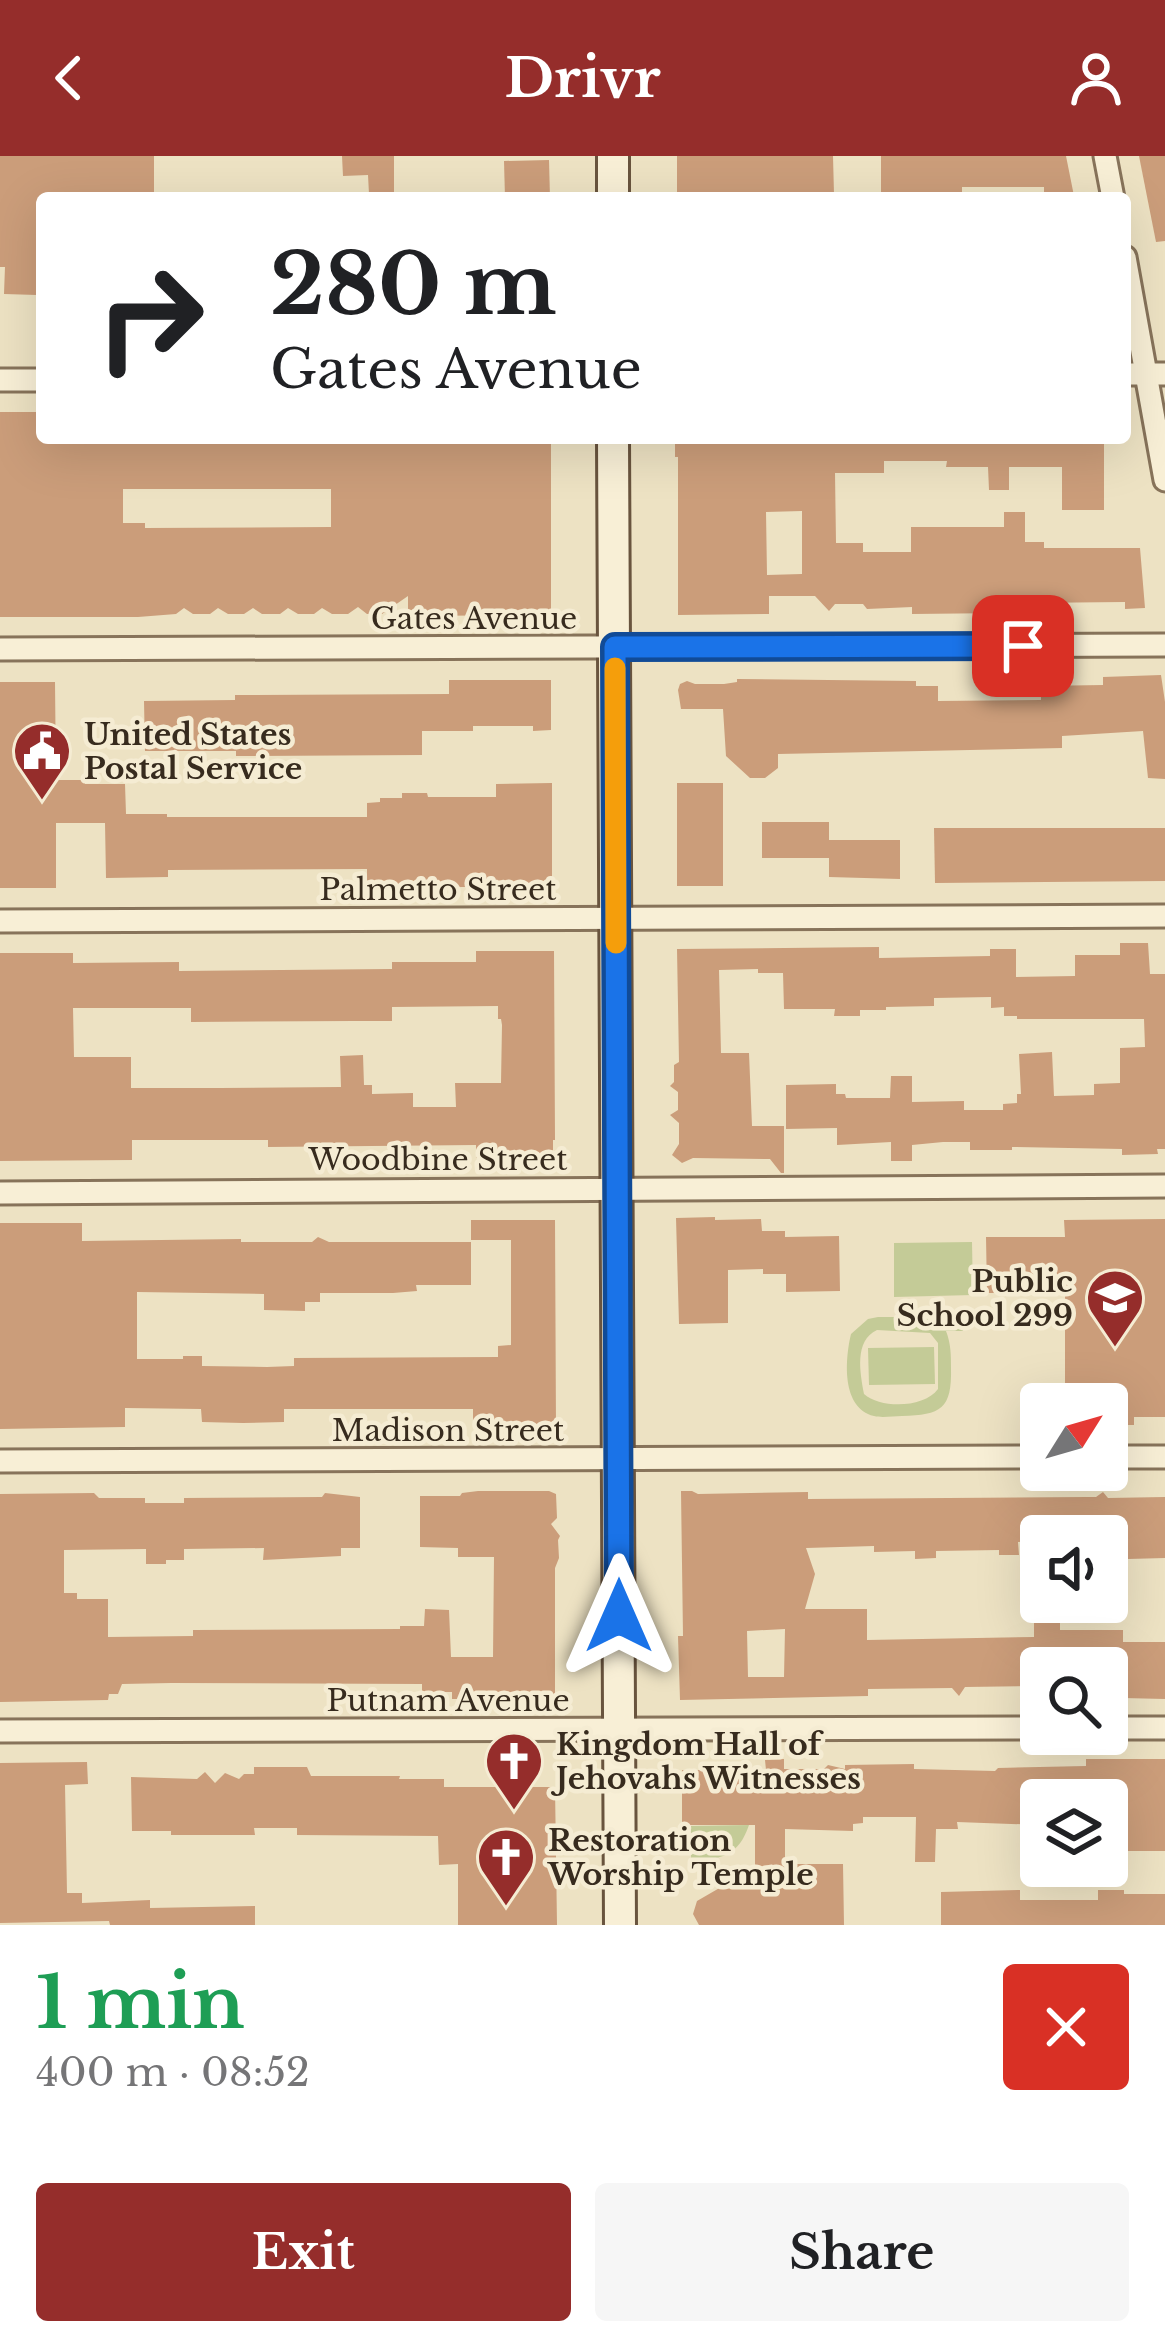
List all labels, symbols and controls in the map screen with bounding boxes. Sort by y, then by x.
icon: back [36,45,102,111]
text: Drivr [504,45,661,112]
icon: person [1063,45,1129,111]
text: 280 m [270,233,557,337]
icon: right [72,240,228,396]
text: Gates Avenue [270,336,642,403]
pin [972,595,1074,697]
street label: Gates Avenue [371,600,577,637]
icon: arrive [990,613,1056,679]
place label: United States Postal Service [84,716,302,787]
public building icon: United States Postal Service [11,720,73,802]
street label: Palmetto Street [319,871,557,908]
street label: Woodbine Street [308,1141,568,1178]
place label: Public School 299 [897,1263,1073,1334]
school or university icon: Public School 299 [1084,1267,1146,1349]
north arrow [1020,1383,1128,1491]
map controls [1020,1383,1128,1887]
street label: Madison Street [332,1412,565,1449]
button: sound [1020,1515,1128,1623]
position arrow [556,1553,682,1679]
button: search [1020,1647,1128,1755]
street label: Putnam Avenue [326,1682,570,1719]
place label: Kingdom Hall of Jehovahs Witnesses [550,1726,861,1797]
church icon: Kingdom Hall of Jehovahs Witnesses [483,1730,545,1812]
button: layers [1020,1779,1128,1887]
place label: Restoration Worship Temple [547,1822,814,1893]
church icon: Restoration Worship Temple [475,1826,537,1908]
text: 1 min [36,1958,245,2047]
button: close [1003,1964,1129,2090]
text: 400 m · 08:52 [36,2048,310,2097]
button: Exit [36,2183,571,2321]
button: Share [595,2183,1129,2321]

